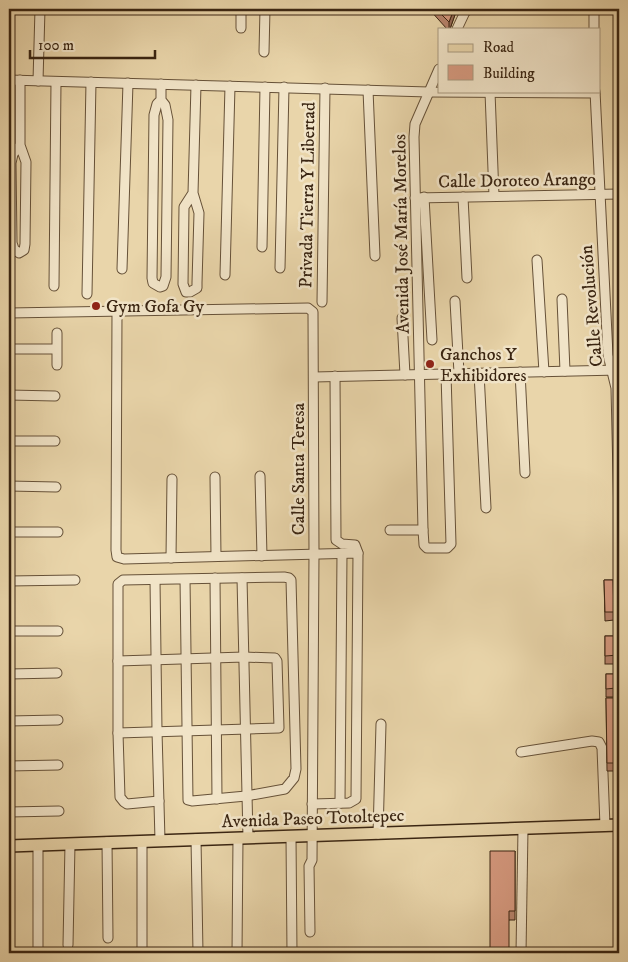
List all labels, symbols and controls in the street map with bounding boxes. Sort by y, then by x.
scale bar [30,28,155,60]
legend [438,28,600,92]
text: 100 m [38,36,74,55]
text: Road [483,38,515,57]
text: Building [483,64,535,83]
street label: Privada Tierra Y Libertad [295,102,321,288]
street label: Avenida José María Morelos [389,134,415,334]
street label: Calle Doroteo Arango [438,169,596,193]
street label: Calle Revolución [576,244,608,368]
place label: Gym Gofa Gy [106,296,205,318]
marker: Gym Gofa Gy [90,300,102,312]
place label: Ganchos Y Exhibidores [440,344,527,387]
marker: Ganchos Y Exhibidores [424,358,436,370]
street label: Calle Santa Teresa [288,402,310,535]
street label: Avenida Paseo Totoltepec [221,805,405,833]

